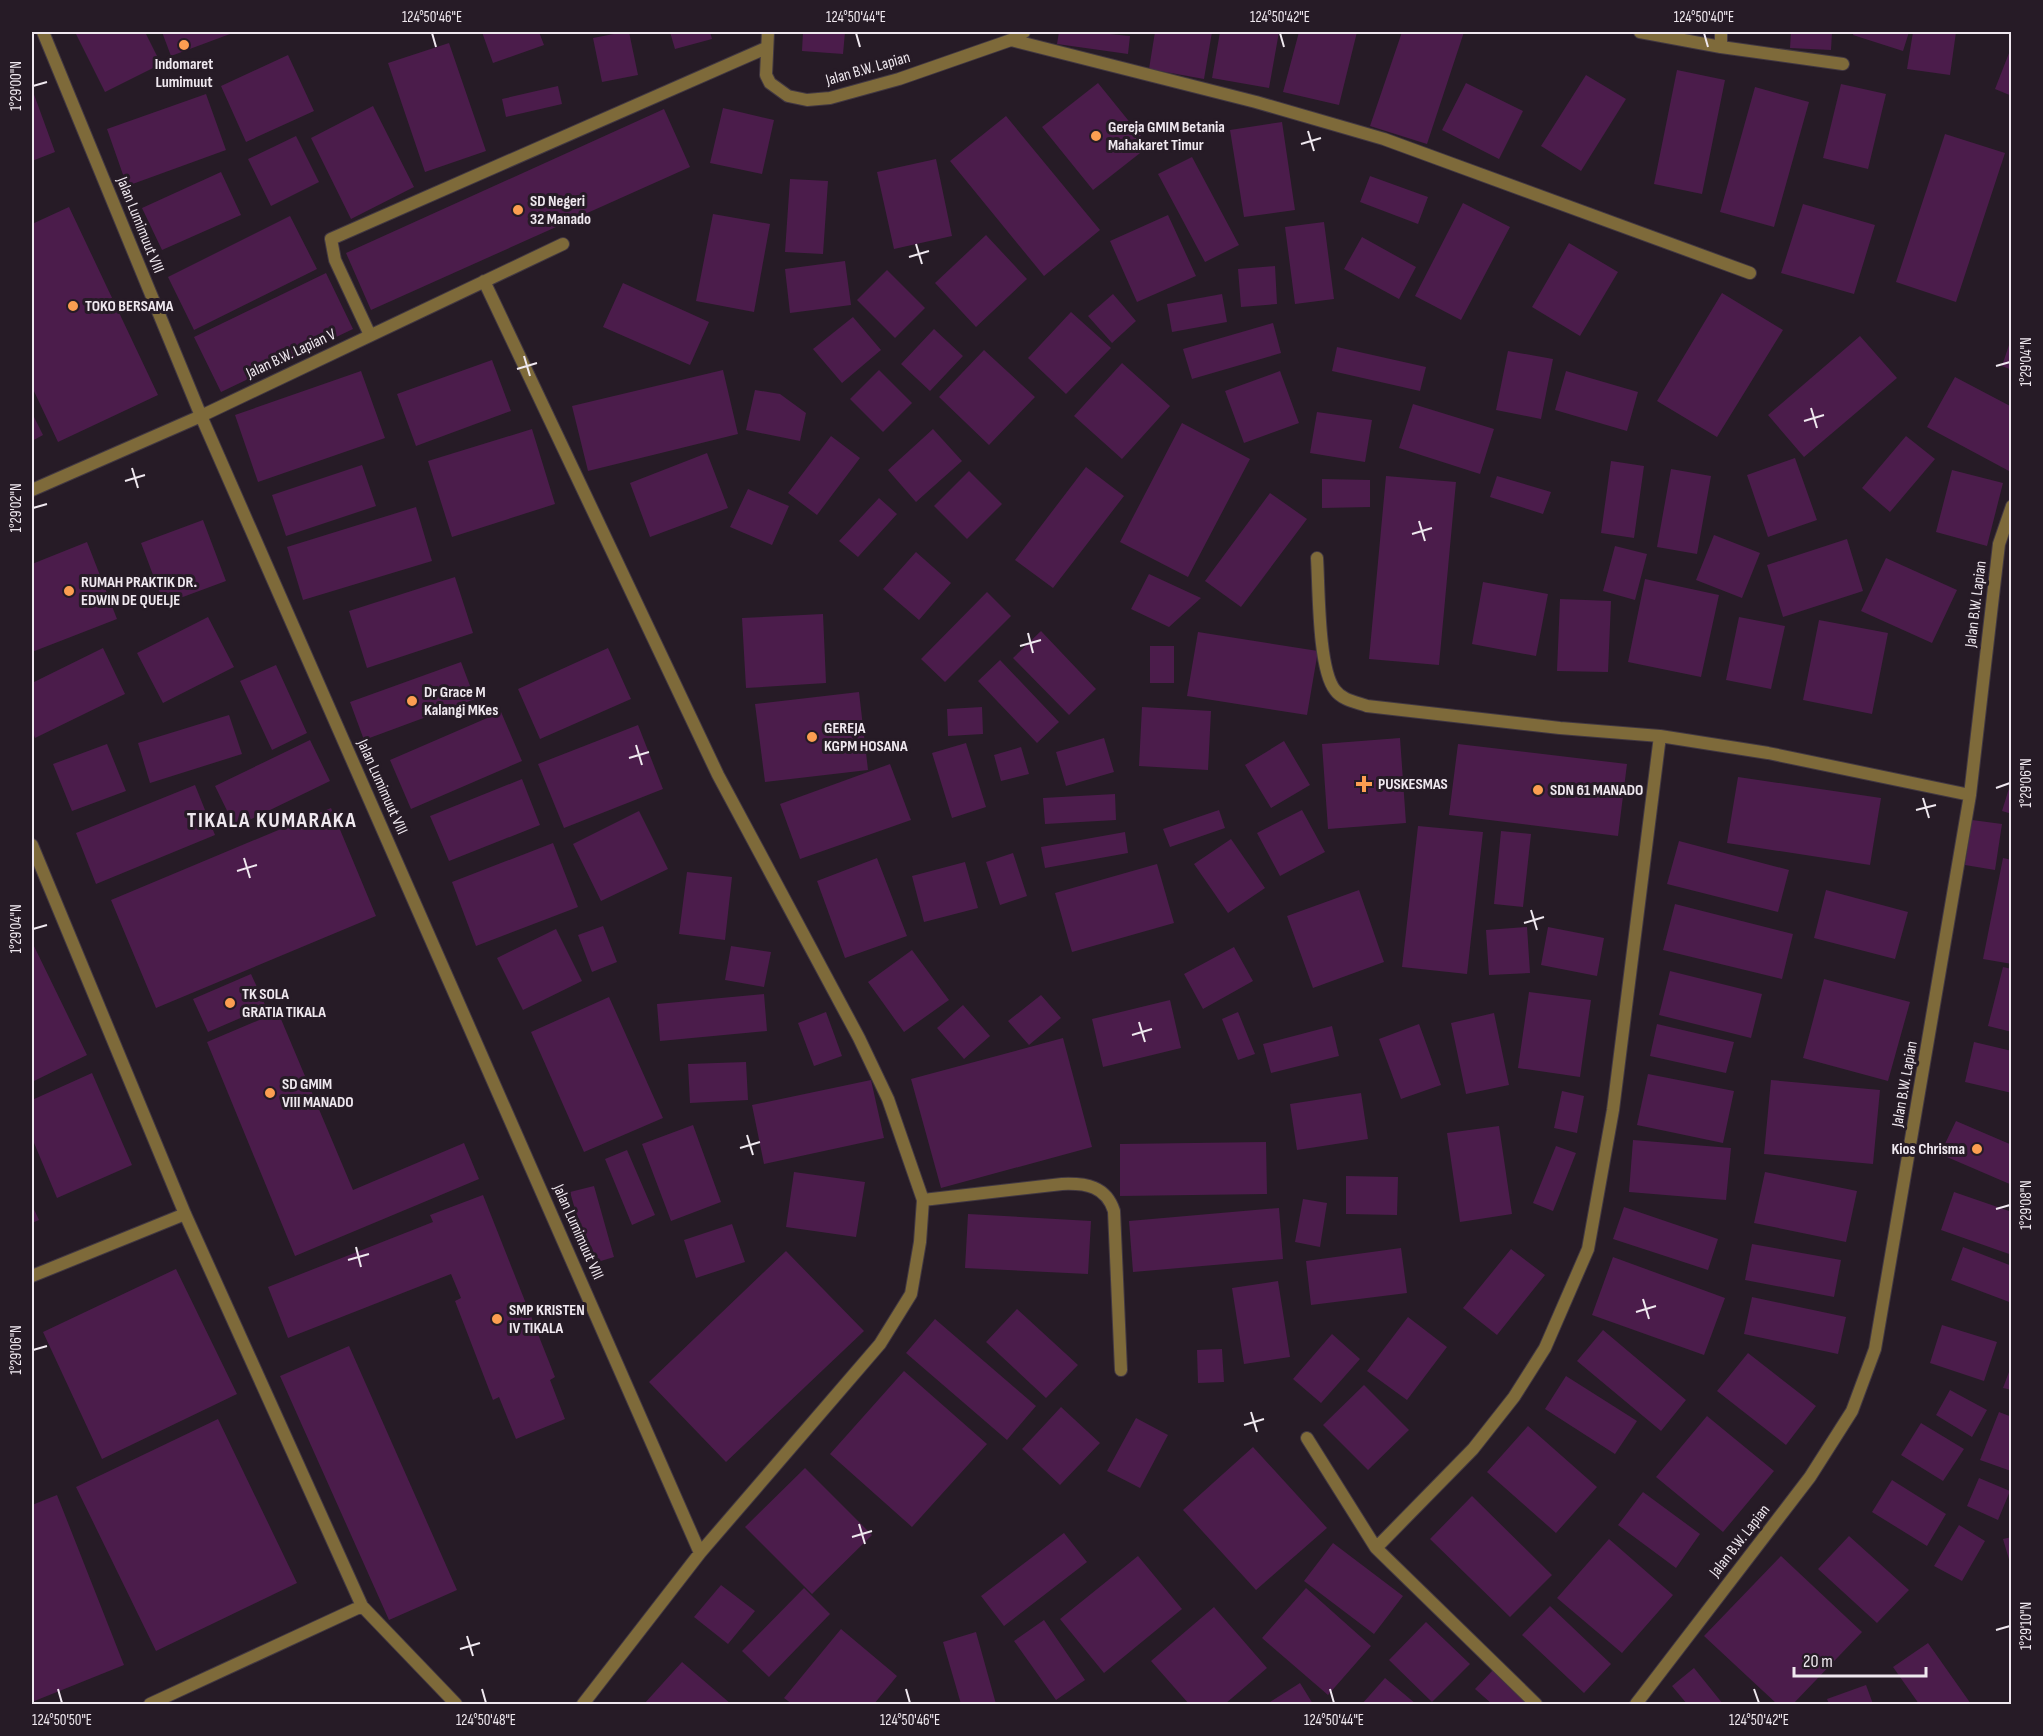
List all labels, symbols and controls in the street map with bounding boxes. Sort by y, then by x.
text: 124°50'46"E [402,8,462,27]
text: 124°50'44"E [826,8,886,27]
text: 124°50'42"E [1250,8,1310,27]
text: 124°50'40"E [1674,8,1734,27]
marker: Indomaret Lumimuut [177,38,191,52]
street label: Jalan B.W. Lapian [823,48,912,90]
place label: Indomaret Lumimuut [155,55,213,92]
text: 1°29'00"N [7,61,26,111]
place label: Gereja GMIM Betania Mahakaret Timur [1108,118,1225,155]
marker: Gereja GMIM Betania Mahakaret Timur [1089,129,1103,143]
street label: Jalan Lumimuut VIII [112,173,168,276]
place label: SD Negeri 32 Manado [530,192,591,229]
marker: SD Negeri 32 Manado [511,203,525,217]
place label: TOKO BERSAMA [85,297,174,316]
marker: TOKO BERSAMA [66,299,80,313]
street label: Jalan B.W. Lapian V [242,325,339,383]
text: 1°29'04"N [2017,337,2036,387]
text: 1°29'02"N [7,483,26,533]
street label: Jalan B.W. Lapian [1961,560,1991,649]
place label: RUMAH PRAKTIK DR. EDWIN DE QUELJE [81,573,197,610]
marker: RUMAH PRAKTIK DR. EDWIN DE QUELJE [62,584,76,598]
place label: Dr Grace M Kalangi MKes [424,683,498,720]
marker: Dr Grace M Kalangi MKes [405,694,419,708]
place label: GEREJA KGPM HOSANA [824,719,908,756]
marker: GEREJA KGPM HOSANA [805,730,819,744]
street label: Jalan Lumimuut VIII [352,736,411,837]
text: 1°29'06"N [2017,758,2036,808]
marker: PUSKESMAS [1355,775,1373,793]
place label: PUSKESMAS [1378,775,1448,794]
place label: SDN 61 MANADO [1550,781,1643,800]
marker: SDN 61 MANADO [1531,783,1545,797]
district label: TIKALA KUMARAKA [187,807,357,834]
text: 1°29'04"N [7,904,26,954]
place label: TK SOLA GRATIA TIKALA [242,985,326,1022]
marker: TK SOLA GRATIA TIKALA [223,996,237,1010]
street label: Jalan B.W. Lapian [1888,1040,1922,1129]
place label: SD GMIM VIII MANADO [282,1075,354,1112]
marker: SD GMIM VIII MANADO [263,1086,277,1100]
place label: Kios Chrisma [1891,1140,1965,1159]
marker: Kios Chrisma [1970,1142,1984,1156]
text: 1°29'08"N [2017,1180,2036,1230]
street label: Jalan Lumimuut VIII [548,1181,607,1282]
place label: SMP KRISTEN IV TIKALA [509,1301,585,1338]
marker: SMP KRISTEN IV TIKALA [490,1312,504,1326]
text: 1°29'06"N [7,1325,26,1375]
street label: Jalan B.W. Lapian [1705,1501,1774,1582]
text: 1°29'10"N [2017,1602,2036,1650]
scale bar [1794,1640,1926,1678]
text: 20 m [1803,1651,1833,1672]
text: 124°50'50"E [32,1711,92,1730]
text: 124°50'48"E [456,1711,516,1730]
text: 124°50'46"E [880,1711,940,1730]
text: 124°50'44"E [1304,1711,1364,1730]
text: 124°50'42"E [1729,1711,1789,1730]

